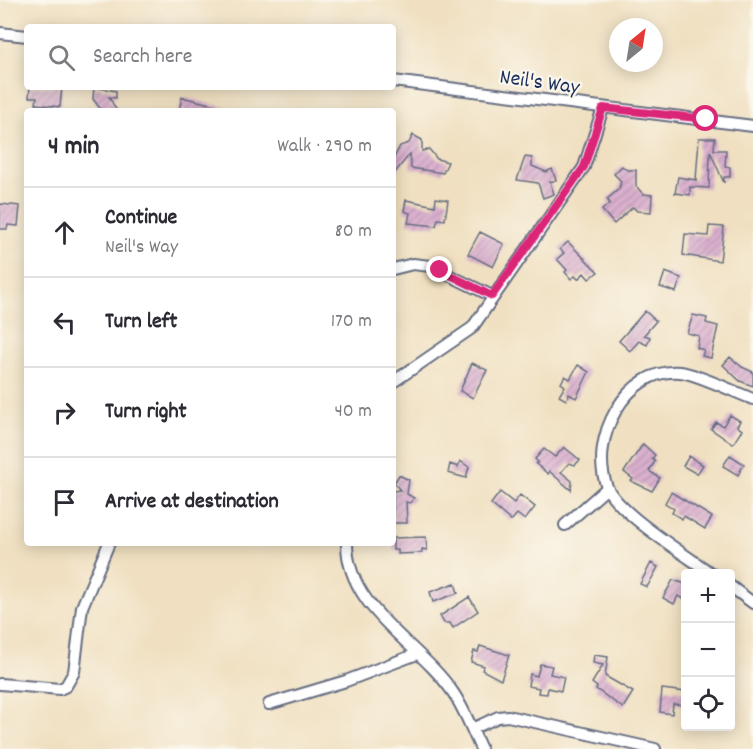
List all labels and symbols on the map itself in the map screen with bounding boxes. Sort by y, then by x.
north arrow [609,18,663,72]
street label: Neil's Way [498,63,583,105]
route start [692,105,718,131]
route end [426,256,452,282]

